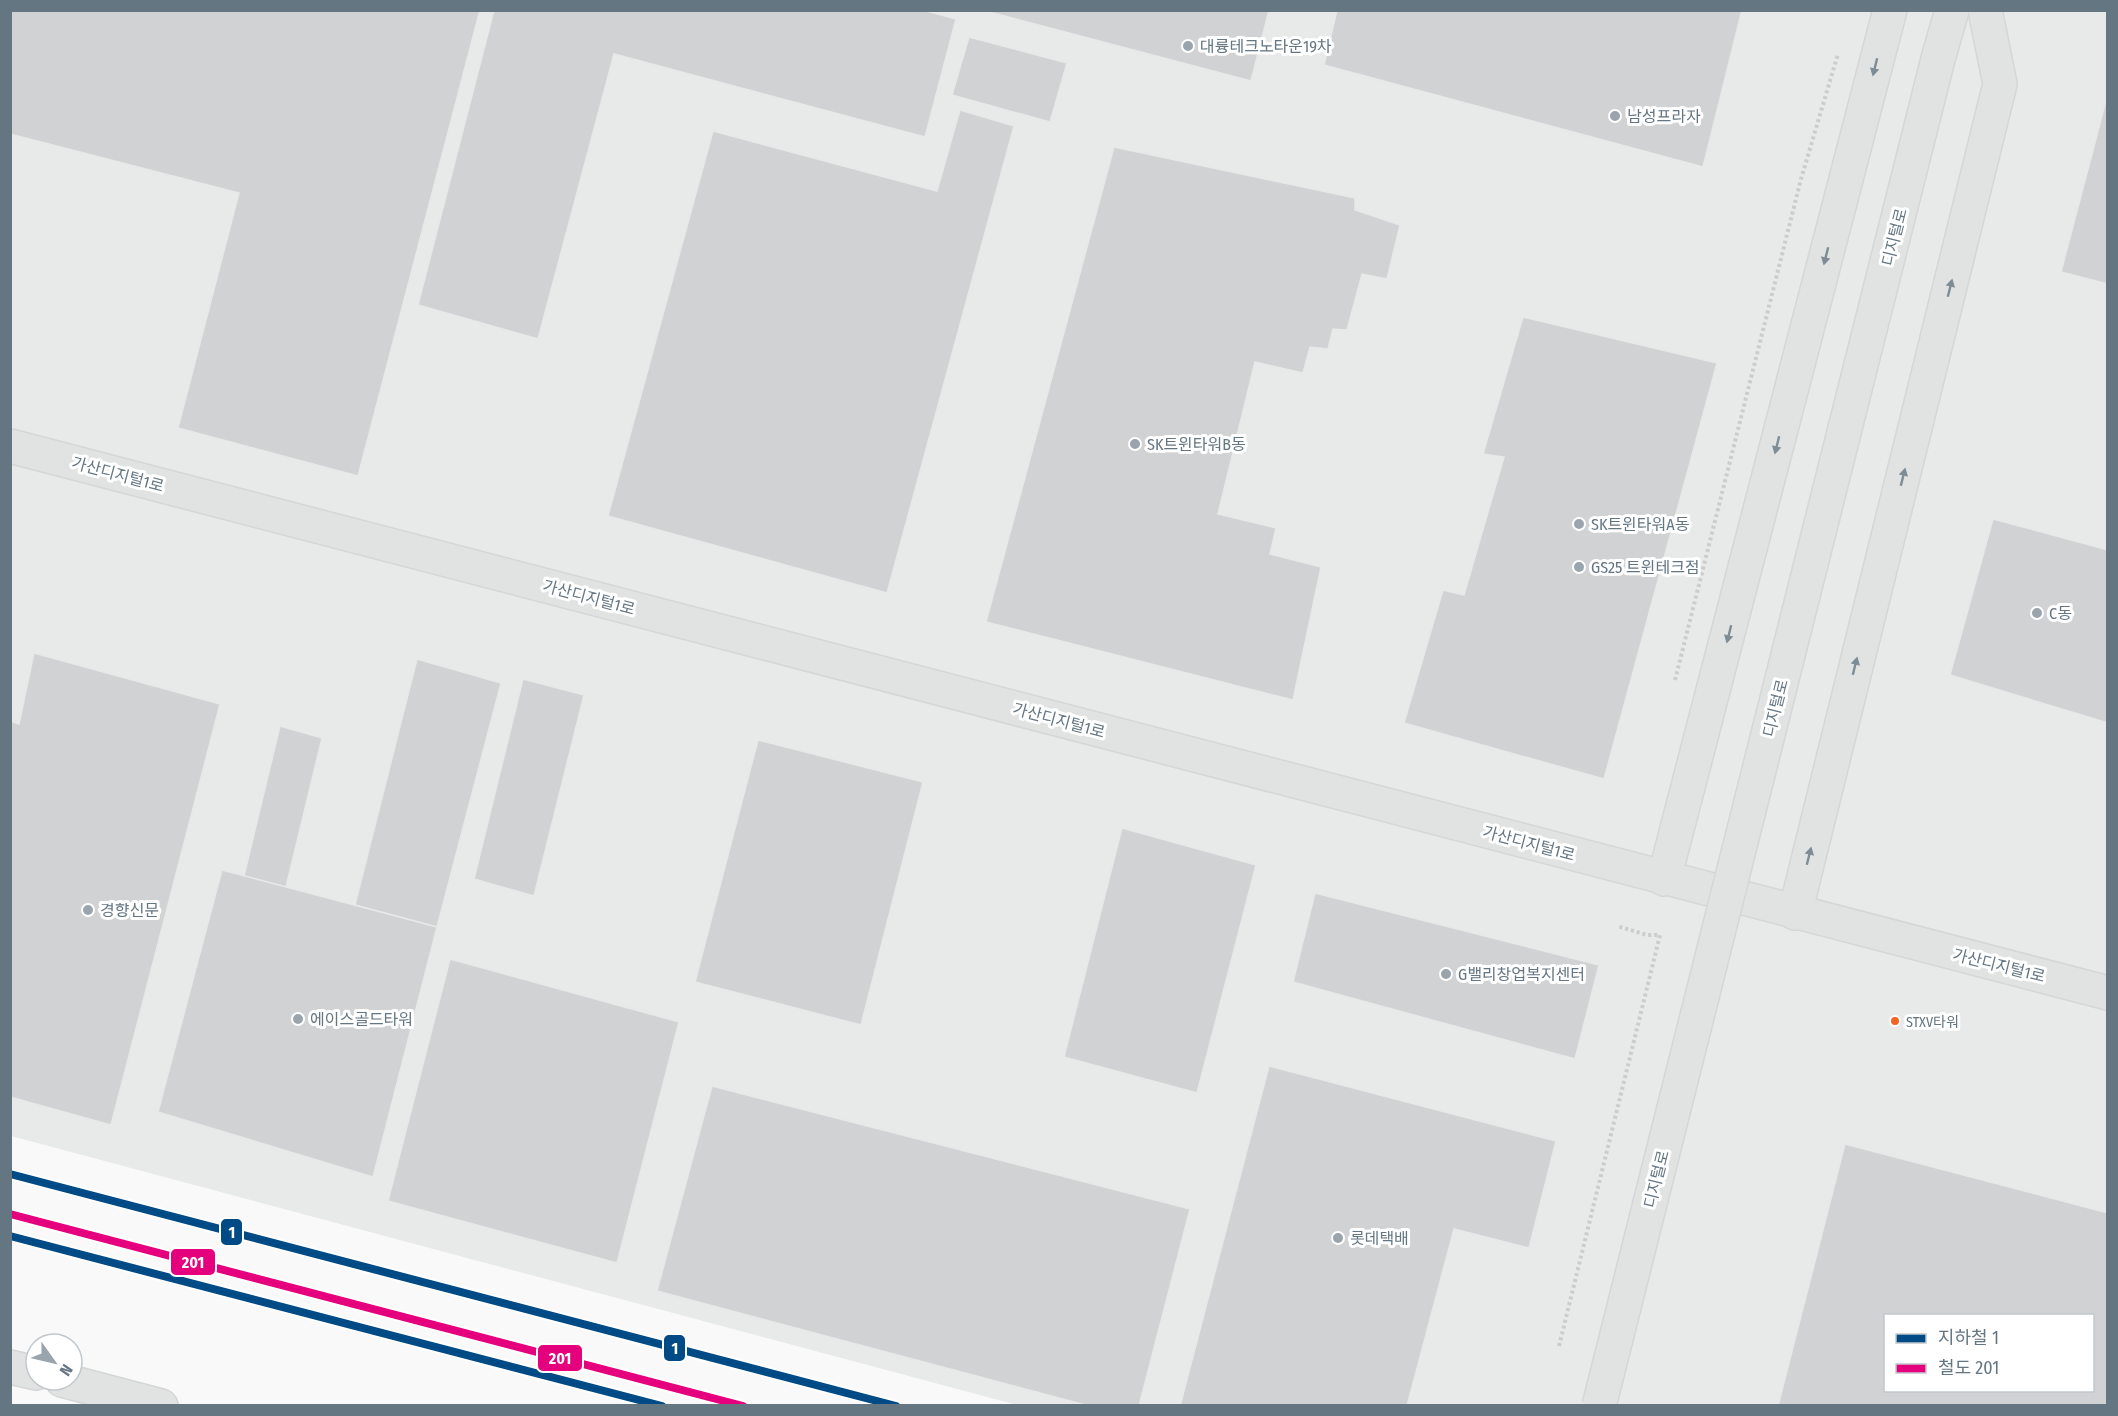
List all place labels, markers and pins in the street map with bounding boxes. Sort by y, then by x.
place label: 대륭테크노타운19차 [1200,37,1332,56]
marker: 대륭테크노타운19차 [1181,39,1195,53]
place label: 남성프라자 [1627,107,1701,126]
marker: 남성프라자 [1608,109,1622,123]
place label: SK트윈타워B동 [1147,435,1246,454]
marker: SK트윈타워B동 [1128,437,1142,451]
place label: SK트윈타워A동 [1591,515,1690,534]
marker: SK트윈타워A동 [1572,517,1586,531]
place label: GS25 트윈테크점 [1591,558,1700,577]
marker: GS25 트윈테크점 [1572,560,1586,574]
place label: C동 [2049,604,2072,623]
marker: C동 [2030,606,2044,620]
place label: 경향신문 [100,901,159,920]
marker: 경향신문 [81,903,95,917]
place label: G밸리창업복지센터 [1458,965,1585,984]
marker: G밸리창업복지센터 [1439,967,1453,981]
place label: 에이스골드타워 [310,1010,413,1029]
marker: 에이스골드타워 [291,1012,305,1026]
place label: STXV타워 [1906,1014,1959,1031]
marker: STXV타워 [1889,1015,1901,1027]
place label: 롯데택배 [1350,1229,1409,1248]
marker: 롯데택배 [1331,1231,1345,1245]

